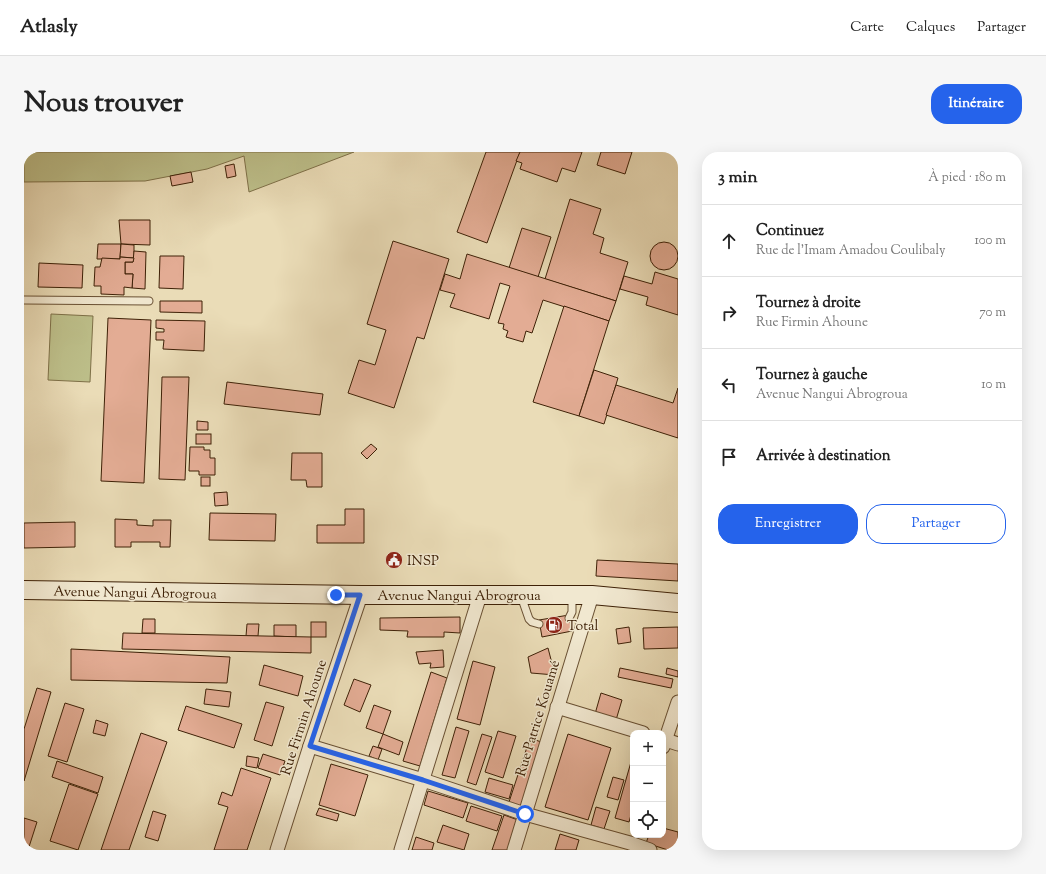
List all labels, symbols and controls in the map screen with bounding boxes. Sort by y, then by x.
text: Atlasly [20,14,78,41]
text: Carte [850,18,884,38]
text: Calques [906,18,955,38]
text: Partager [977,18,1026,38]
text: Nous trouver [24,84,183,124]
button: Itinéraire [931,84,1022,124]
text: 3 min [718,166,757,190]
text: À pied · 180 m [928,169,1006,187]
text: Continuez [756,221,824,242]
icon: ahead [718,230,740,252]
text: 100 m [974,232,1006,250]
text: Rue de l'Imam Amadou Coulibaly [756,242,945,260]
text: Tournez à droite [756,293,861,314]
icon: right [718,302,740,324]
text: 70 m [979,304,1006,322]
text: Rue Firmin Ahoune [756,314,868,332]
text: Tournez à gauche [756,365,867,386]
icon: left [718,374,740,396]
text: 10 m [981,376,1006,394]
text: Avenue Nangui Abrogroua [756,386,908,404]
icon: arrive [718,446,740,468]
text: Arrivée à destination [756,446,891,467]
button: Enregistrer [718,504,858,544]
button: Partager [866,504,1006,544]
public building icon: INSP [384,550,404,570]
place label: INSP [407,552,439,572]
street label: Avenue Nangui Abrogroua [53,583,217,605]
route end [327,586,345,604]
street label: Avenue Nangui Abrogroua [377,587,541,607]
fuel station icon: Total [544,615,564,635]
place label: Total [567,617,598,637]
street label: Rue Firmin Ahoune [277,657,333,778]
street label: Rue Patrice Kouamé [512,658,566,779]
map controls [630,730,666,838]
button: + [630,730,666,766]
button: − [630,766,666,802]
button: locate [630,802,666,838]
route start [516,805,534,823]

